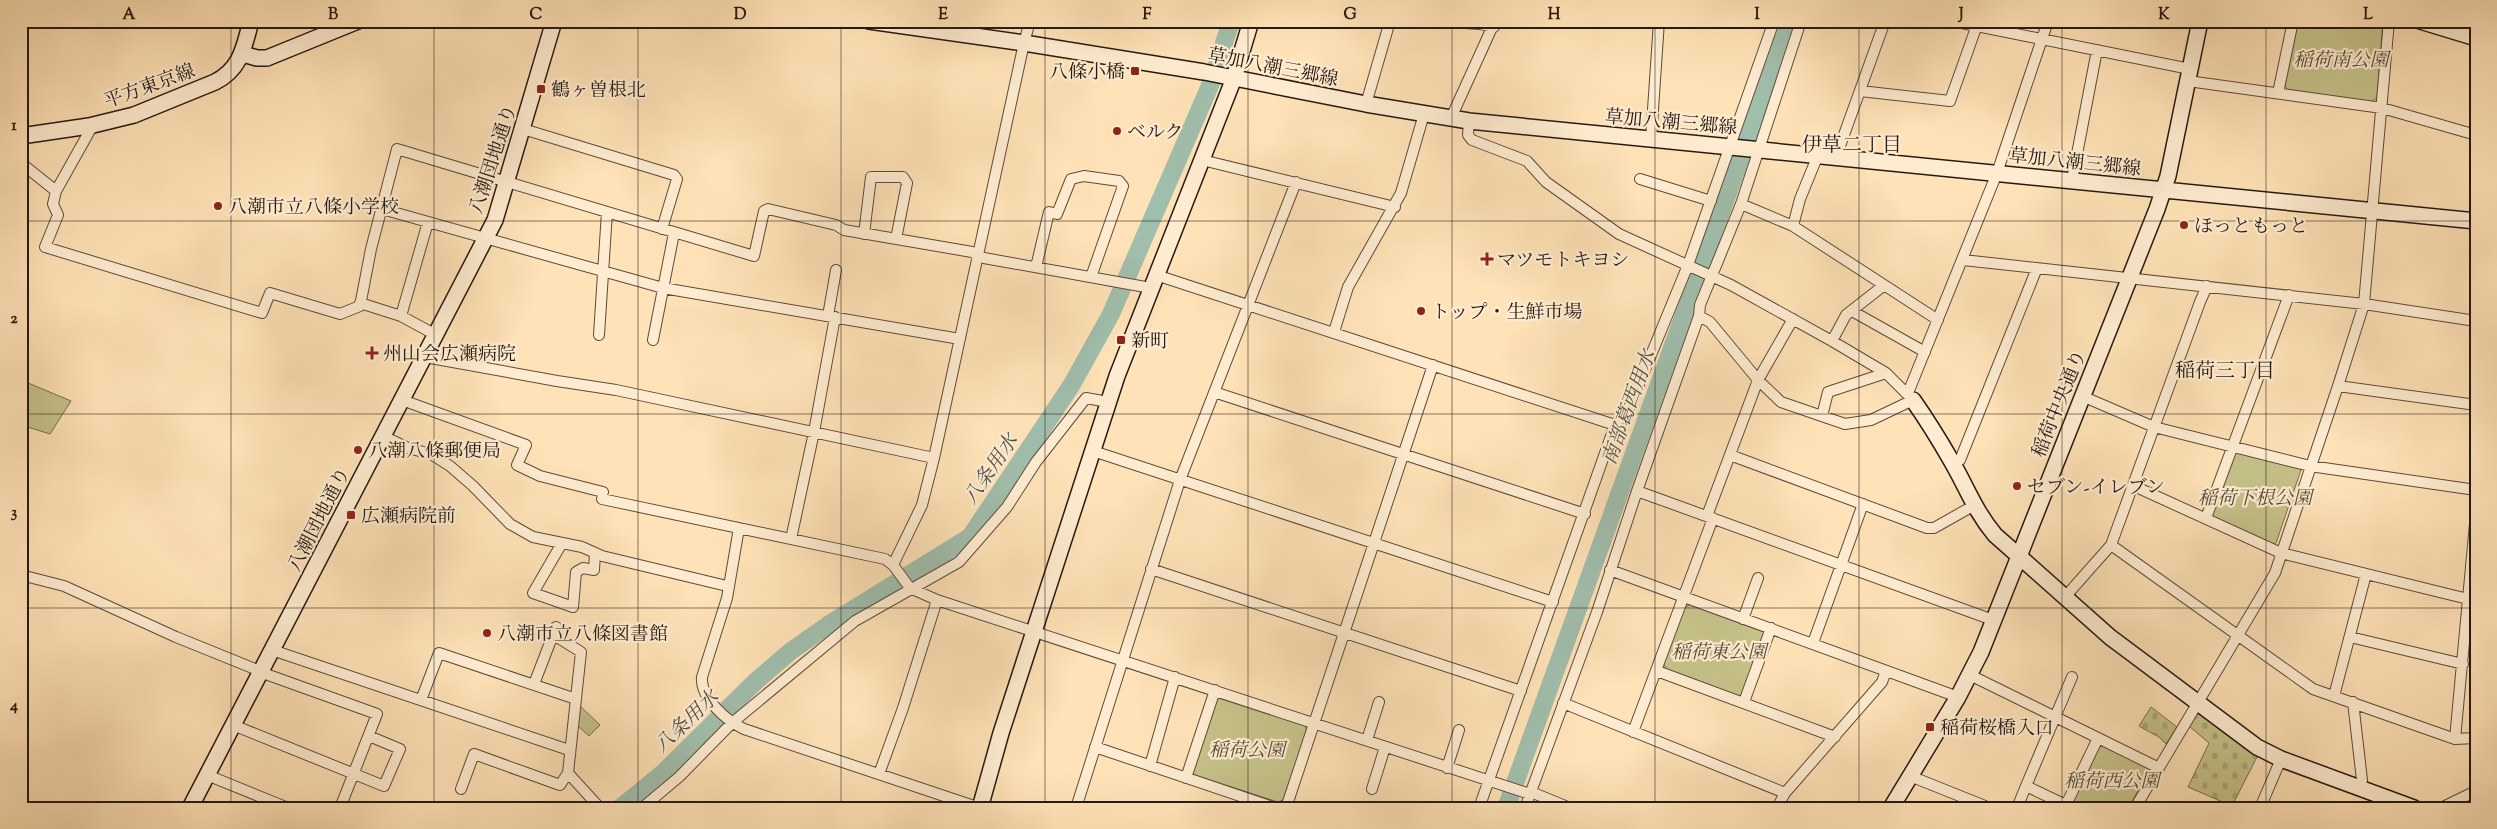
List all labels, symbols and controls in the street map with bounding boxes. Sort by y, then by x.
text: A [123,4,136,27]
text: B [328,4,338,27]
text: C [530,4,543,27]
text: D [734,4,747,27]
text: E [938,4,948,27]
text: F [1143,4,1152,27]
text: G [1343,4,1357,27]
text: H [1548,4,1561,27]
text: I [1754,4,1760,27]
text: J [1957,4,1964,27]
text: K [2158,4,2170,27]
text: L [2363,4,2373,27]
street label: 草加八潮三郷線 [1205,43,1340,94]
park label: 稲荷南公園 [2293,48,2391,75]
street label: 平方東京線 [101,58,199,116]
place label: 八條小橋 [1049,60,1125,87]
marker: 八條小橋 [1129,65,1141,77]
place label: 鶴ヶ曽根北 [551,78,646,105]
marker: 鶴ヶ曽根北 [535,83,547,95]
street label: 八潮団地通り [464,101,525,218]
street label: 草加八潮三郷線 [1603,104,1738,143]
text: 1 [11,115,17,138]
place label: ベルク [1127,120,1184,147]
marker: ベルク [1111,125,1123,137]
district label: 伊草二丁目 [1802,132,1902,161]
street label: 草加八潮三郷線 [2007,143,2142,184]
place label: 八潮市立八條小学校 [228,195,399,222]
marker: 八潮市立八條小学校 [212,200,224,212]
place label: ほっともっと [2194,214,2308,241]
marker: ほっともっと [2178,219,2190,231]
place label: マツモトキヨシ [1497,248,1629,275]
marker: マツモトキヨシ [1481,253,1493,265]
place label: トップ・生鮮市場 [1431,300,1582,327]
marker: トップ・生鮮市場 [1415,305,1427,317]
text: 2 [10,308,18,331]
place label: 新町 [1131,329,1169,356]
marker: 新町 [1115,334,1127,346]
place label: 州山会広瀬病院 [383,342,516,369]
water label: 南部葛西用水 [1596,345,1665,469]
marker: 州山会広瀬病院 [365,346,379,360]
street label: 稲荷中央通り [2026,346,2094,462]
district label: 稲荷三丁目 [2175,358,2275,387]
water label: 八条用水 [958,427,1028,512]
place label: 八潮八條郵便局 [368,439,501,466]
marker: 八潮八條郵便局 [352,444,364,456]
street label: 八潮団地通り [282,463,358,577]
place label: セブン-イレブン [2027,475,2165,502]
marker: セブン-イレブン [2011,480,2023,492]
park label: 稲荷下根公園 [2198,486,2315,513]
text: 3 [11,502,18,525]
place label: 広瀬病院前 [361,504,456,531]
marker: 広瀬病院前 [345,509,357,521]
place label: 八潮市立八條図書館 [497,622,668,649]
marker: 八潮市立八條図書館 [481,627,493,639]
park label: 稲荷東公園 [1671,640,1769,667]
water label: 八条用水 [649,683,728,761]
text: 4 [9,695,18,718]
place label: 稲荷桜橋入口 [1940,716,2054,743]
marker: 稲荷桜橋入口 [1924,721,1936,733]
park label: 稲荷公園 [1209,738,1288,765]
park label: 稲荷西公園 [2064,769,2162,796]

